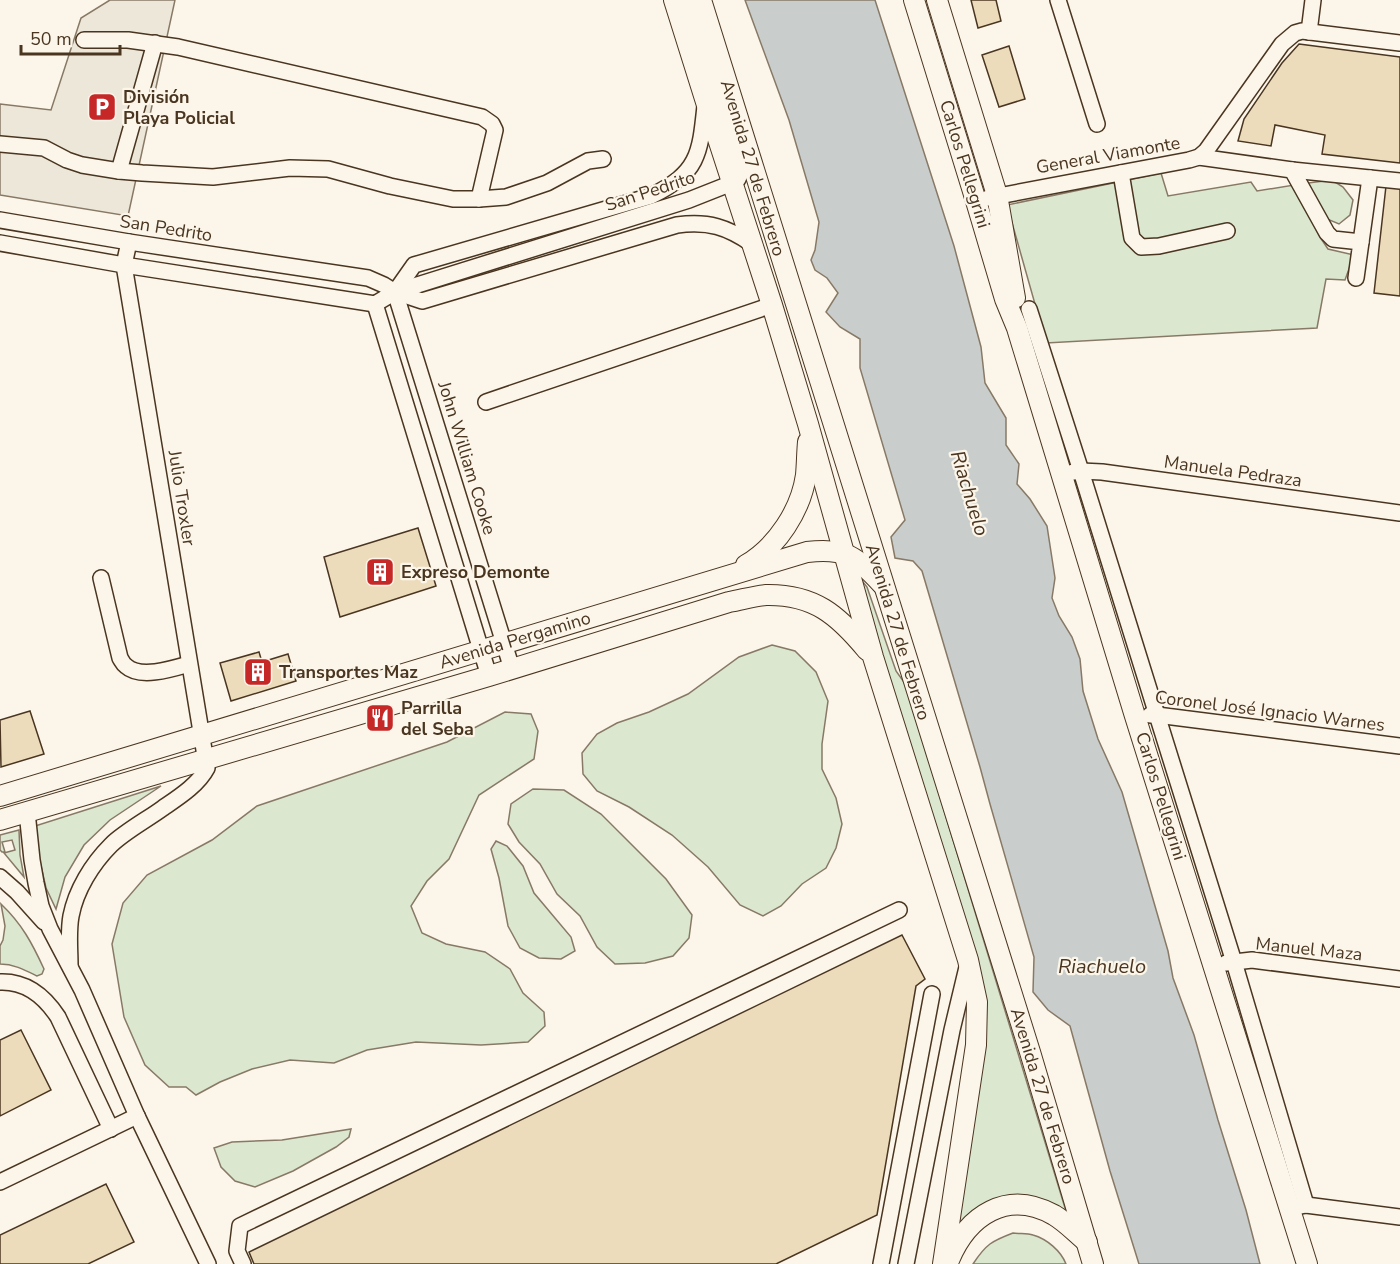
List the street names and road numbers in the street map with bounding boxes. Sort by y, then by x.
street label: Avenida 27 de Febrero [715,77,791,259]
street label: Carlos Pellegrini [934,97,996,231]
street label: General Viamonte [1034,131,1182,179]
street label: San Pedrito [602,165,698,217]
street label: San Pedrito [118,209,214,247]
street label: John William Cooke [432,377,502,538]
street label: Julio Troxler [162,448,201,548]
street label: Manuela Pedraza [1162,449,1304,493]
street label: Avenida 27 de Febrero [860,541,936,723]
street label: Avenida Pergamino [436,606,594,674]
street label: Coronel José Ignacio Warnes [1154,685,1386,737]
street label: Carlos Pellegrini [1130,729,1192,863]
street label: Manuel Maza [1254,931,1364,967]
street label: Avenida 27 de Febrero [1005,1005,1081,1187]

